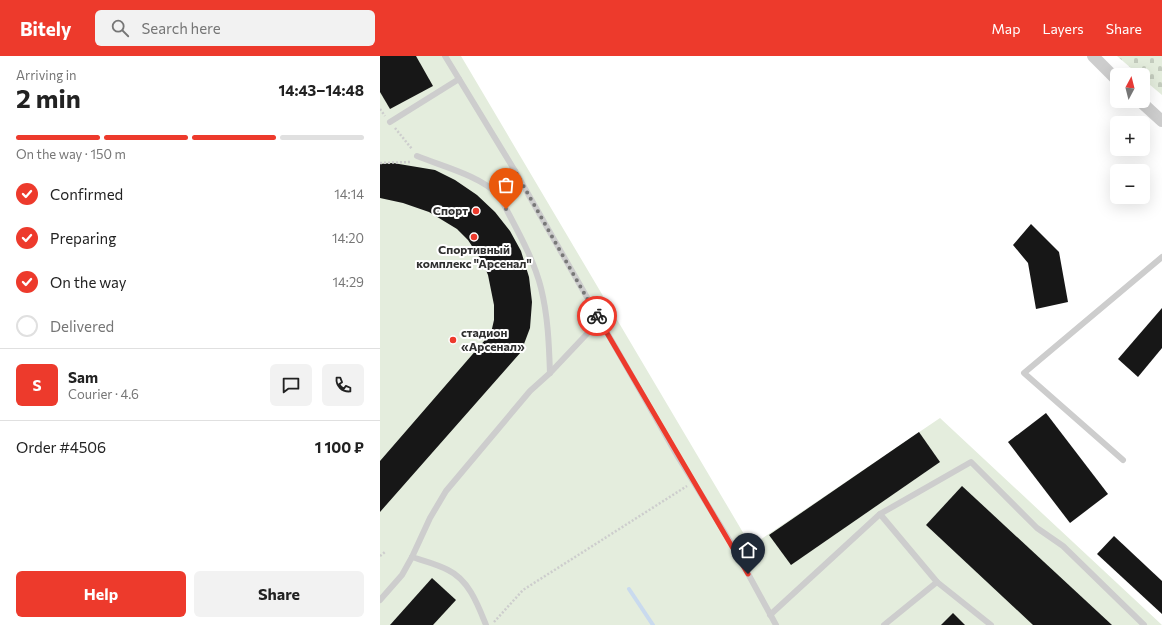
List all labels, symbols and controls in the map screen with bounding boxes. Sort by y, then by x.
search box [95,10,375,46]
text: Bitely [20,17,71,40]
icon: search [109,17,131,39]
text: Search here [141,19,221,37]
text: Map [992,20,1020,37]
text: Layers [1042,20,1084,37]
text: Share [1106,20,1142,37]
text: Arriving in [16,67,76,83]
north arrow [1110,68,1150,108]
map controls [1110,68,1150,204]
text: 14:43–14:48 [278,81,364,99]
text: 2 min [16,82,81,113]
button: + [1110,116,1150,156]
text: On the way · 150 m [16,146,126,162]
button: − [1110,164,1150,204]
pin [489,168,523,209]
icon: bag [495,174,517,196]
icon: check [16,183,38,205]
text: Confirmed [50,185,123,203]
text: 14:14 [334,186,364,202]
place label: Спорт [433,203,468,217]
marker: Спорт [471,206,481,216]
icon: check [16,227,38,249]
text: Preparing [50,229,116,247]
text: 14:20 [332,230,364,246]
marker: Спортивный комплекс "Арсенал" [469,232,479,242]
place label: Спортивный комплекс "Арсенал" [416,242,532,270]
icon: check [16,271,38,293]
text: On the way [50,273,127,291]
text: 14:29 [333,274,364,290]
courier [577,296,617,336]
icon: bike [586,305,608,327]
text: Delivered [50,317,114,335]
place label: стадион «Арсенал» [461,325,525,353]
marker: стадион «Арсенал» [448,335,458,345]
button: chat [270,364,312,406]
button: phone [322,364,364,406]
text: Sam [68,368,98,386]
text: S [32,376,42,394]
text: Courier · 4.6 [68,386,139,402]
text: Order #4506 [16,438,106,456]
text: 1 100 ₽ [315,438,364,456]
pin [731,533,765,574]
icon: home [737,539,759,561]
button: Help [16,571,186,617]
button: Share [194,571,364,617]

